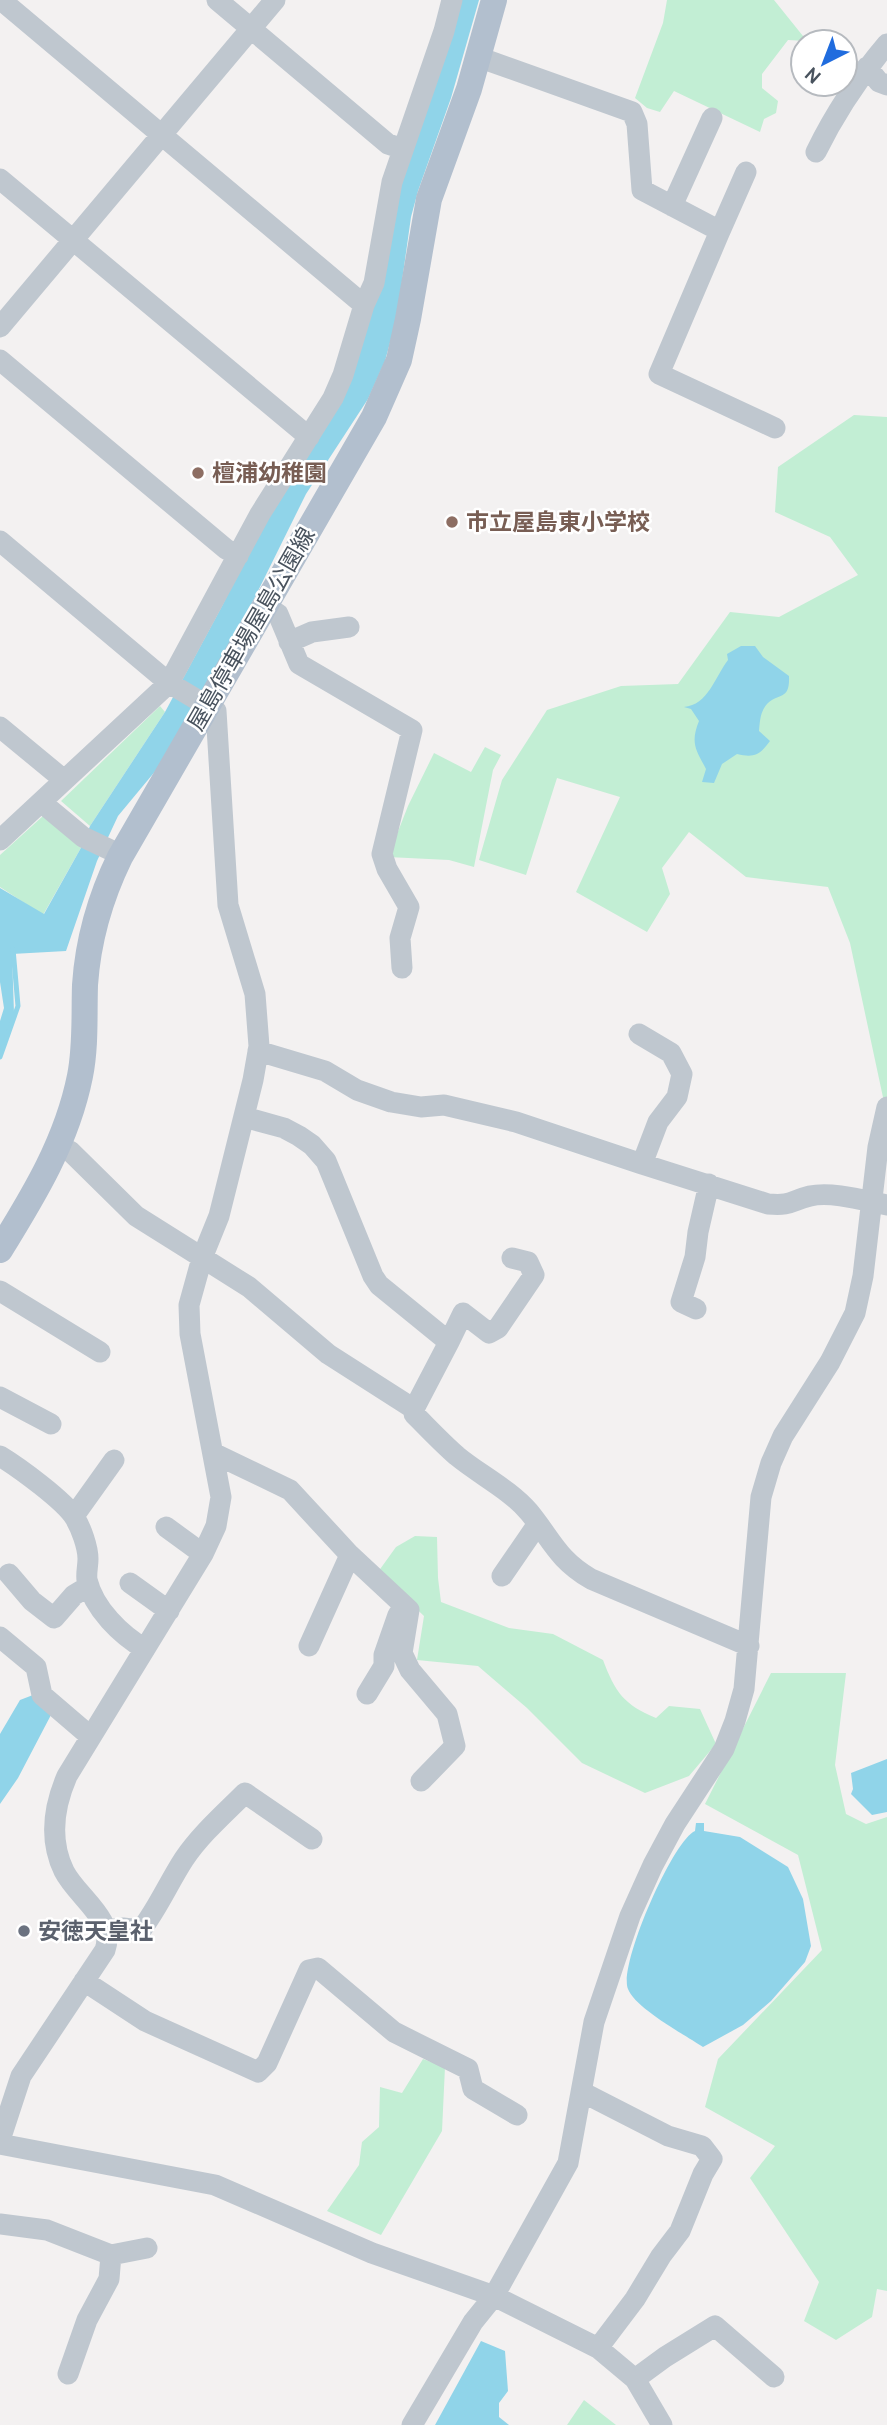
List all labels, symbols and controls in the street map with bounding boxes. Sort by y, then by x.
north arrow [789,28,859,98]
text: N [800,62,826,88]
place label: 檀浦幼稚園 [212,459,327,487]
marker: 檀浦幼稚園 [190,465,206,481]
place label: 市立屋島東小学校 [466,508,650,536]
marker: 市立屋島東小学校 [444,514,460,530]
street label: 屋島停車場屋島公園線 [181,522,321,736]
place label: 安徳天皇社 [38,1917,153,1945]
marker: 安徳天皇社 [16,1923,32,1939]

